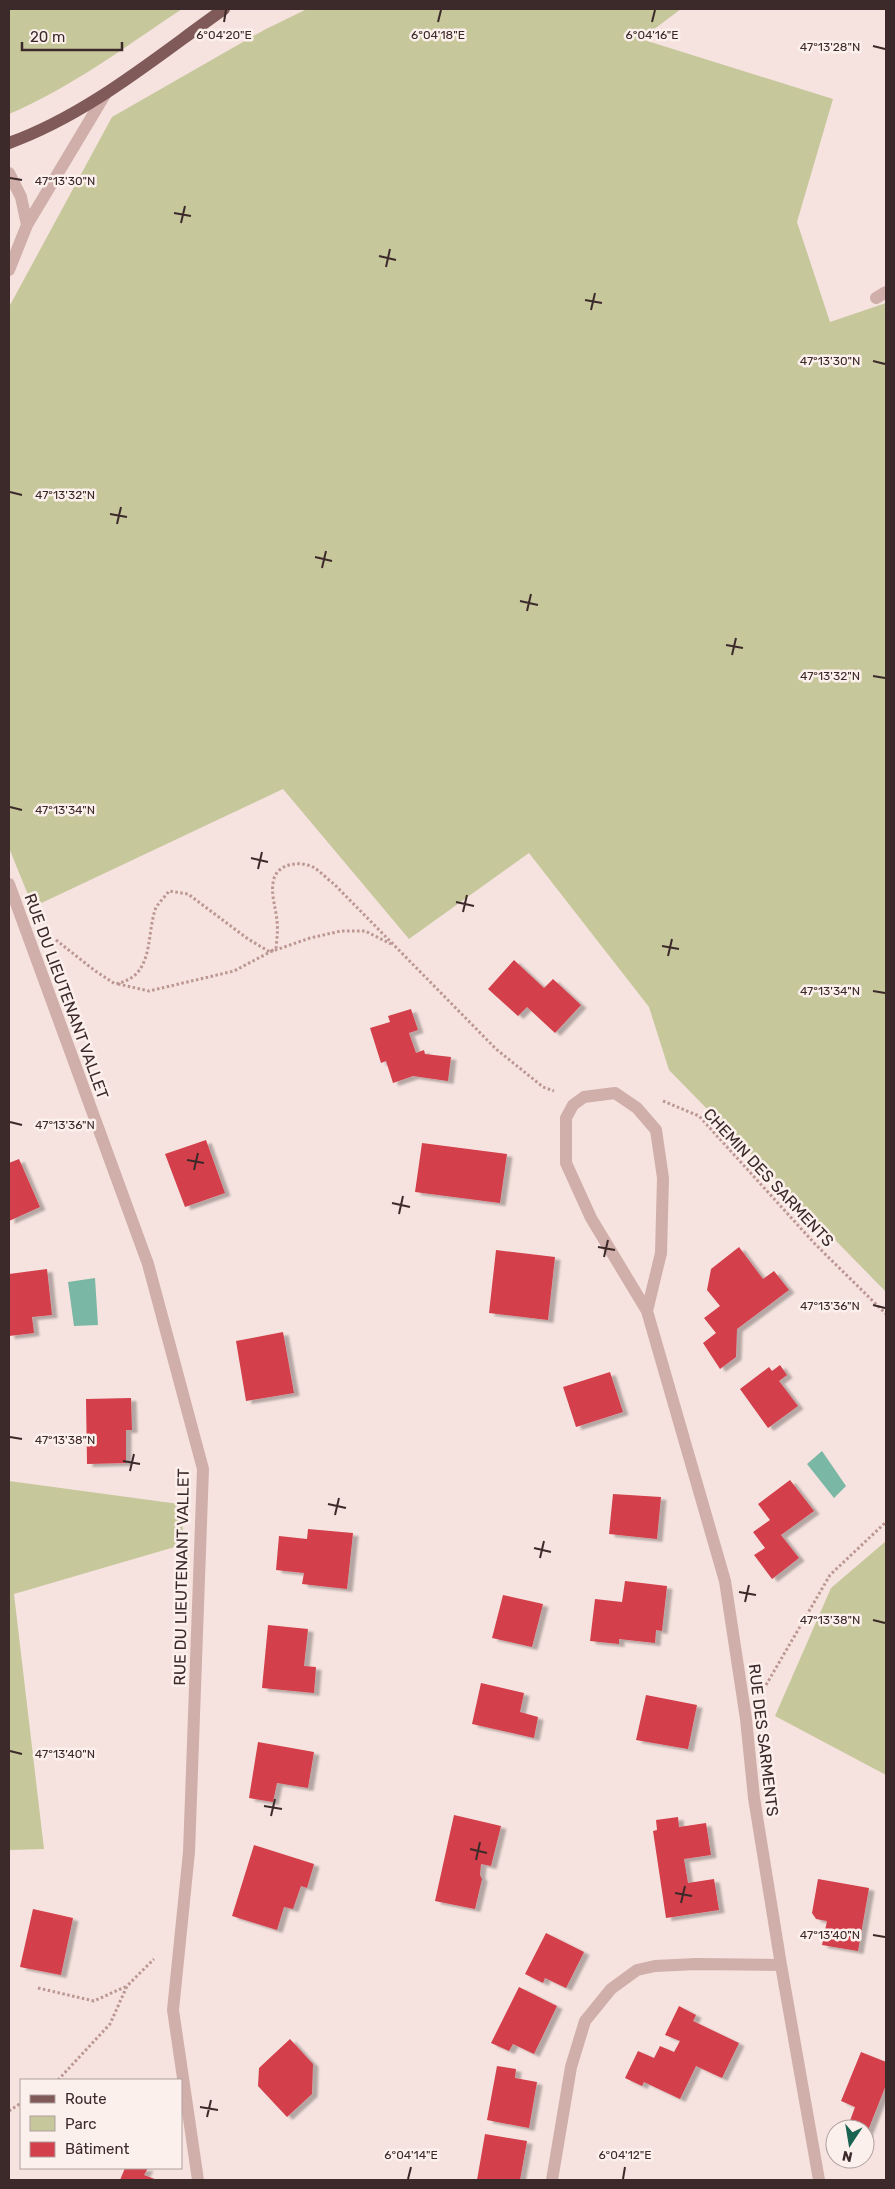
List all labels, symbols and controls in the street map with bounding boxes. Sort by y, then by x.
scale bar [22,20,122,52]
text: 20 m [30,28,65,46]
text: 6°04'20"E [196,28,252,42]
text: 6°04'18"E [411,28,465,42]
text: 6°04'16"E [625,28,679,42]
text: 47°13'28"N [800,40,860,54]
text: 47°13'30"N [35,174,95,188]
text: 47°13'30"N [800,354,860,368]
text: 47°13'32"N [35,488,95,502]
text: 47°13'32"N [800,669,860,683]
text: 47°13'34"N [35,803,95,817]
street label: RUE DU LIEUTENANT VALLET [20,891,113,1102]
text: 47°13'34"N [800,984,860,998]
street label: CHEMIN DES SARMENTS [700,1104,838,1250]
text: 47°13'36"N [35,1118,95,1132]
text: 47°13'36"N [800,1299,860,1313]
text: 47°13'38"N [35,1433,95,1447]
street label: RUE DU LIEUTENANT VALLET [170,1468,193,1686]
text: 47°13'38"N [800,1613,860,1627]
street label: RUE DES SARMENTS [745,1663,782,1817]
text: 47°13'40"N [35,1747,95,1761]
text: 47°13'40"N [800,1928,860,1942]
legend [20,2079,182,2169]
text: Route [65,2090,107,2108]
text: Parc [65,2115,97,2133]
north arrow [825,2119,875,2169]
text: Bâtiment [65,2140,129,2158]
text: N [841,2147,854,2166]
text: 6°04'14"E [384,2148,438,2162]
text: 6°04'12"E [598,2148,652,2162]

